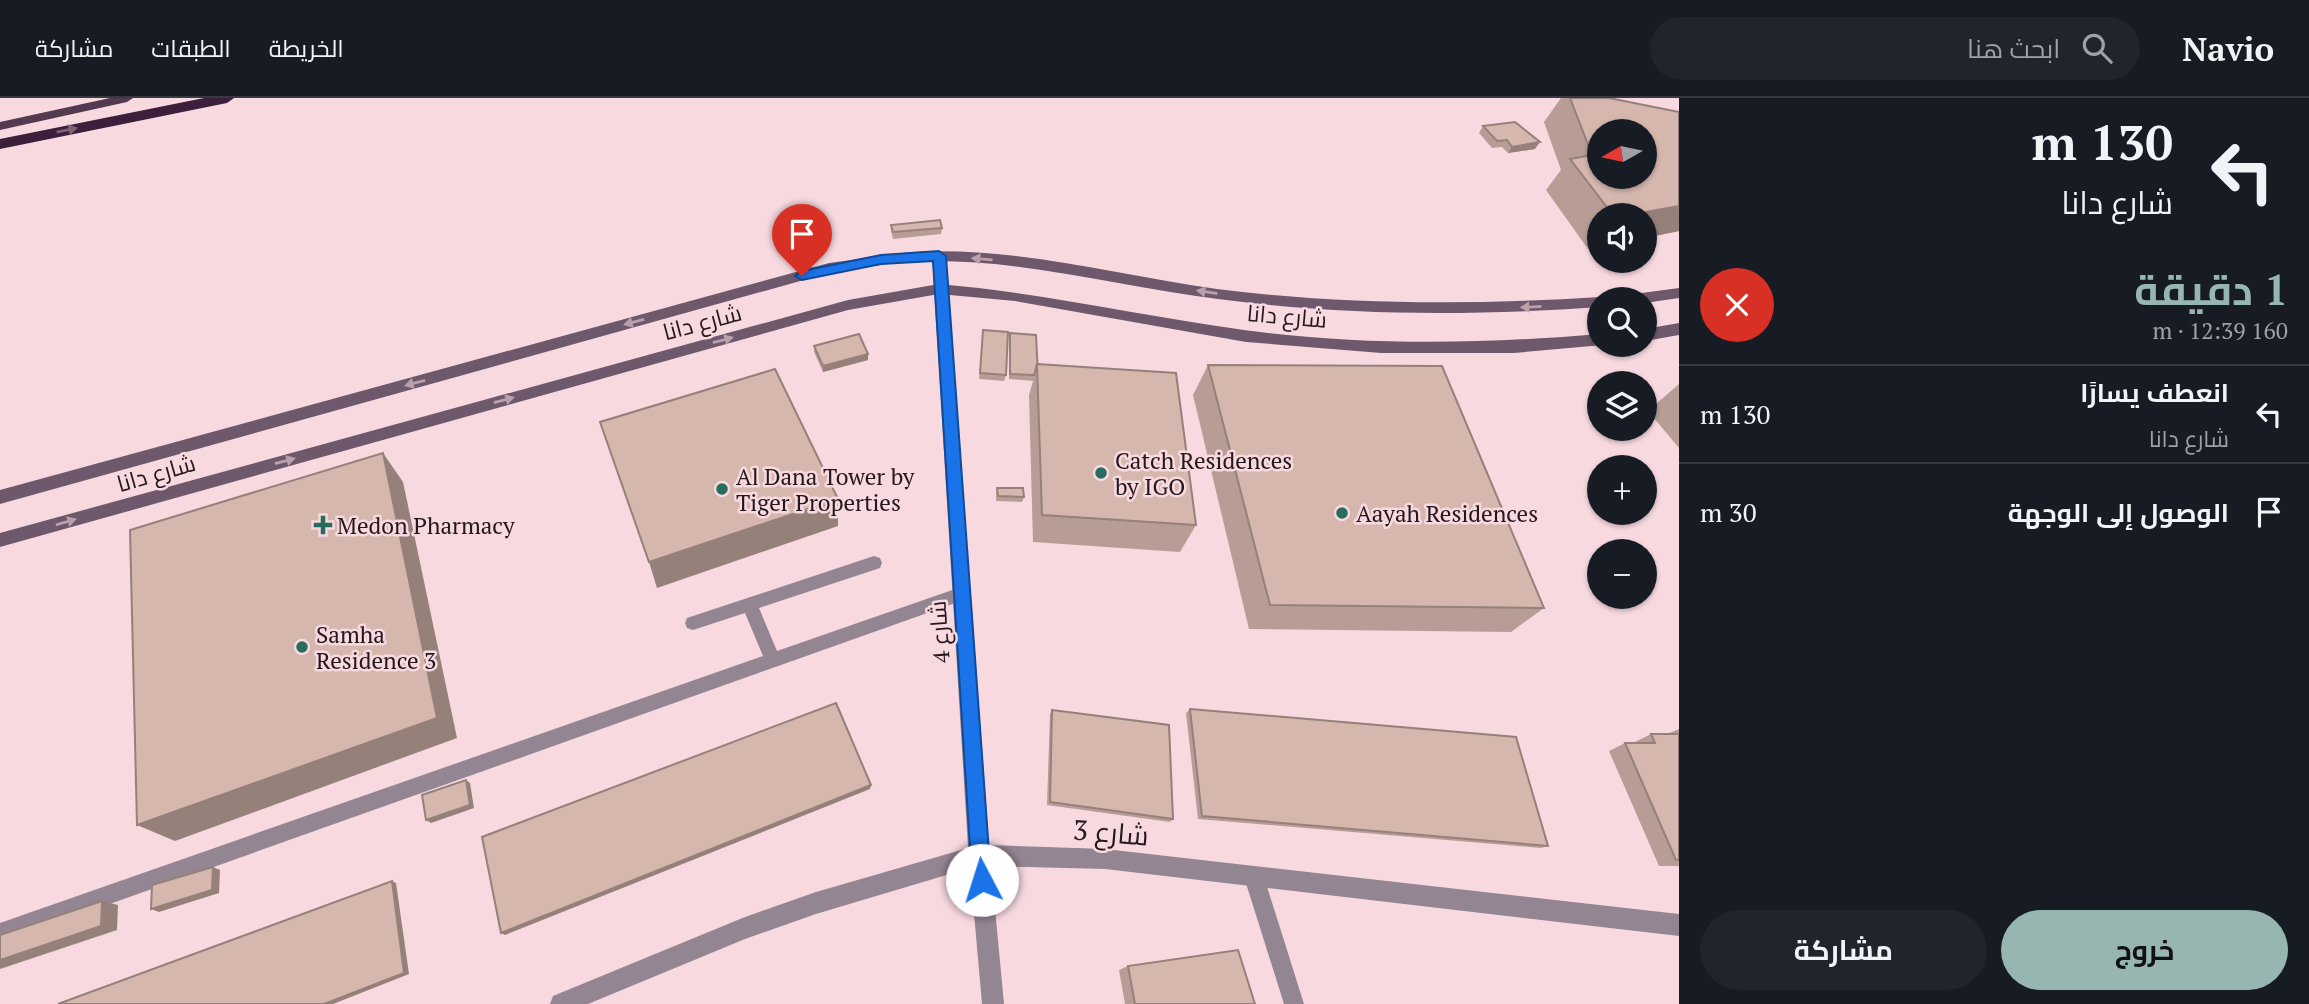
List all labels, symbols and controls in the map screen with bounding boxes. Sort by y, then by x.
search box [1650,17,2140,80]
text: Navio [2182,27,2274,70]
icon: search [2078,29,2116,67]
text: ابحث هنا [1967,31,2060,65]
text: مشاركة [35,32,113,64]
text: الطبقات [151,32,231,64]
text: الخريطة [269,32,344,64]
text: 130 m [2031,109,2173,174]
north arrow [1587,119,1657,189]
map controls [1587,119,1657,609]
one-way arrow [56,125,78,136]
icon: left [2197,126,2288,217]
text: شارع دانا [2061,181,2173,223]
button: sound [1587,203,1657,273]
pin [772,204,832,276]
icon: arrive [783,215,821,253]
one-way arrow [970,253,992,264]
text: 1 دقيقة [2134,261,2288,317]
button: close [1700,268,1774,342]
one-way arrow [1196,286,1218,297]
button: search [1587,287,1657,357]
street label: شارع دانا [659,297,745,348]
street label: شارع دانا [1246,297,1328,336]
one-way arrow [1520,302,1542,313]
text: 160 m · 12:39 [2153,315,2288,346]
one-way arrow [623,318,644,328]
one-way arrow [713,334,734,344]
button: layers [1587,371,1657,441]
text: انعطف يسارًا [2080,375,2229,409]
one-way arrow [404,378,426,389]
one-way arrow [493,394,515,405]
icon: left [2250,395,2288,433]
text: 130 m [1700,397,1770,431]
text: شارع دانا [2149,423,2229,454]
place label: Catch Residences by IGO [1115,445,1292,502]
street label: شارع دانا [113,447,199,500]
one-way arrow [274,455,296,466]
button: + [1587,455,1657,525]
place label: Al Dana Tower by Tiger Properties [736,461,915,518]
marker: Catch Residences by IGO [1093,465,1109,481]
marker: Al Dana Tower by Tiger Properties [714,481,730,497]
icon: arrive [2250,493,2288,531]
text: 30 m [1700,495,1757,529]
text: الوصول إلى الوجهة [2008,495,2229,529]
place label: Aayah Residences [1356,498,1538,529]
marker: Aayah Residences [1334,505,1350,521]
place label: Medon Pharmacy [337,510,515,541]
one-way arrow [55,516,77,527]
marker: Medon Pharmacy [315,517,331,533]
button: − [1587,539,1657,609]
street label: شارع 4 [921,600,958,664]
place label: Samha Residence 3 [316,619,436,676]
marker: Samha Residence 3 [294,639,310,655]
street label: شارع 3 [1071,810,1150,855]
position arrow [945,843,1019,917]
button: مشاركة [1700,910,1987,990]
button: خروج [2001,910,2288,990]

